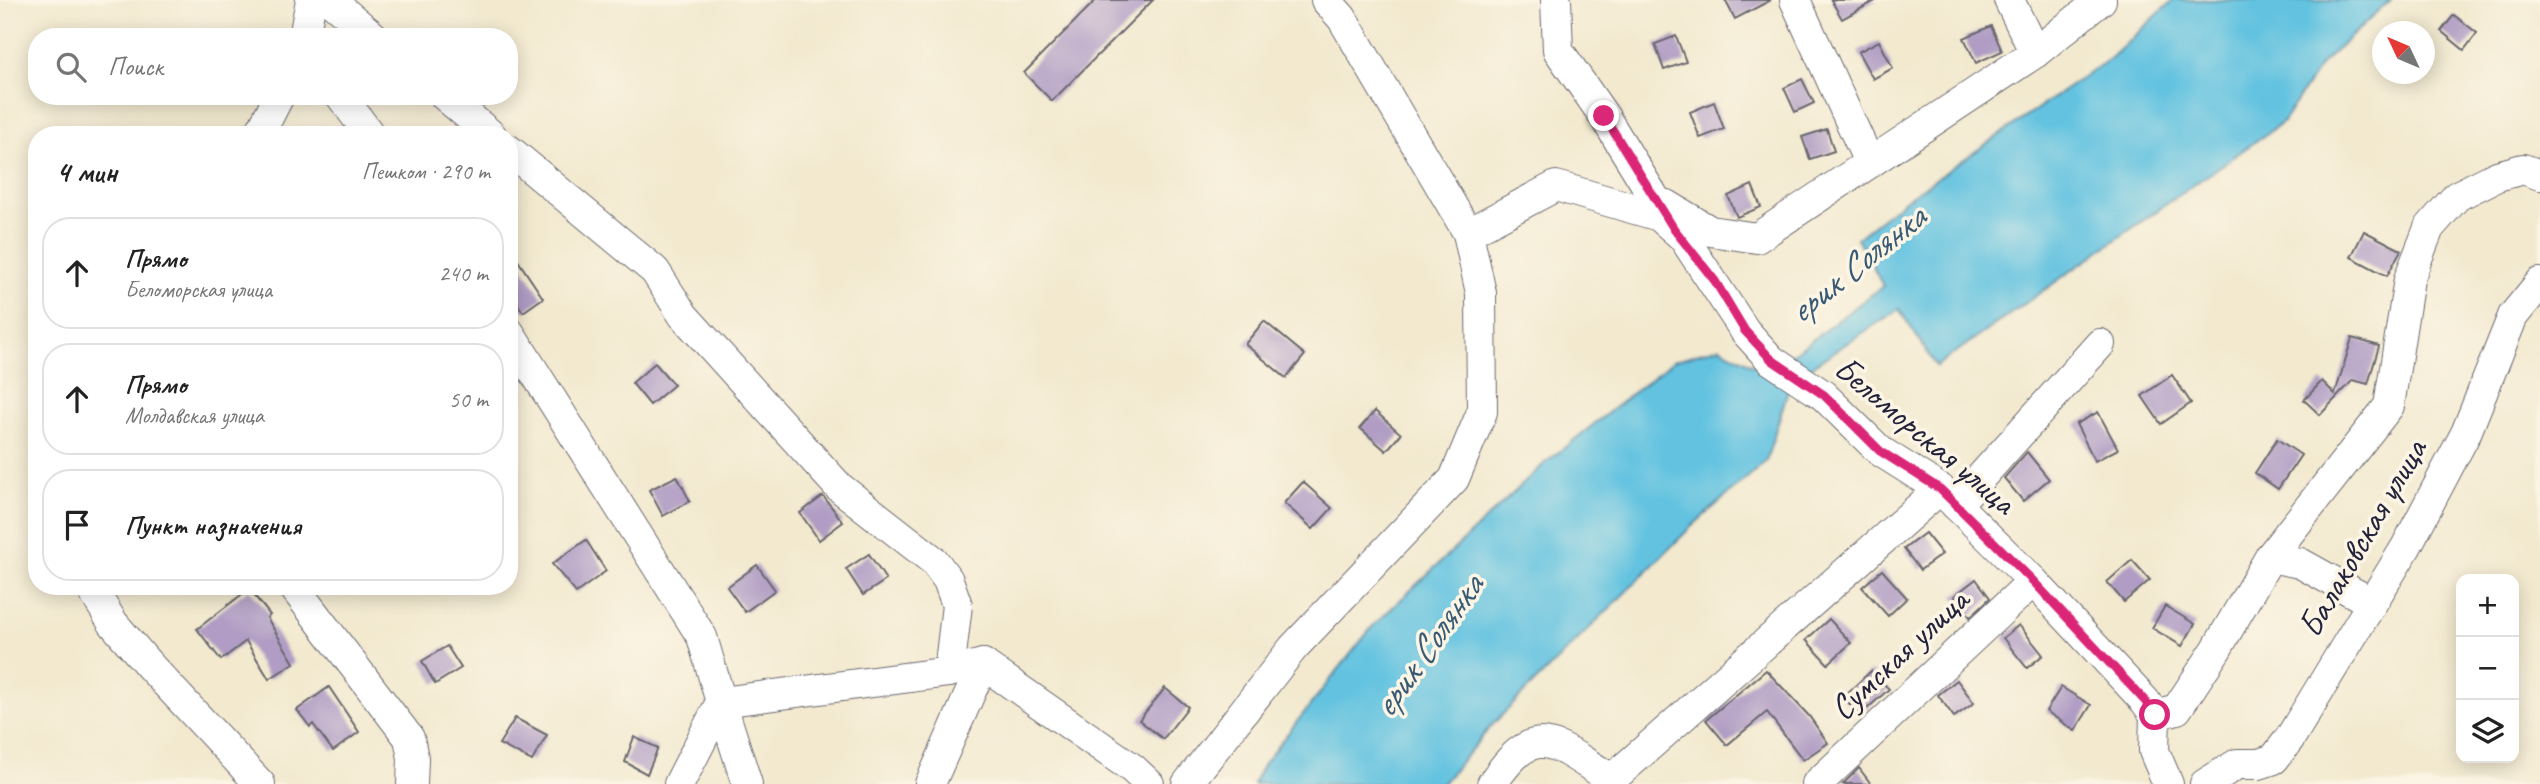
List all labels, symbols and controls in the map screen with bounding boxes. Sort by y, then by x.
north arrow [2372,21,2435,84]
search box [28,28,518,105]
icon: search [52,48,90,86]
text: Поиск [108,50,163,83]
route end [1588,100,1619,131]
text: 4 мин [56,153,117,191]
text: Пешком · 290 m [362,157,490,186]
water label: ерик Солянка [1778,192,1937,334]
text: Прямо [125,242,187,275]
icon: ahead [58,254,96,292]
text: 240 m [439,259,488,288]
text: Беломорская улица [125,275,272,304]
street label: Беломорская улица [1825,346,2027,525]
text: Прямо [125,368,187,401]
icon: ahead [58,380,96,418]
text: 50 m [449,385,488,414]
text: Молдавская улица [125,401,264,430]
street label: Балаковская улица [2287,429,2438,645]
icon: arrive [58,506,96,544]
text: Пункт назначения [125,509,301,542]
water label: ерик Солянка [1361,563,1495,726]
map controls [2456,574,2519,763]
button: + [2456,574,2519,637]
street label: Сумская улица [1820,576,1980,730]
button: − [2456,637,2519,700]
route start [2139,699,2170,730]
button: layers [2456,700,2519,763]

